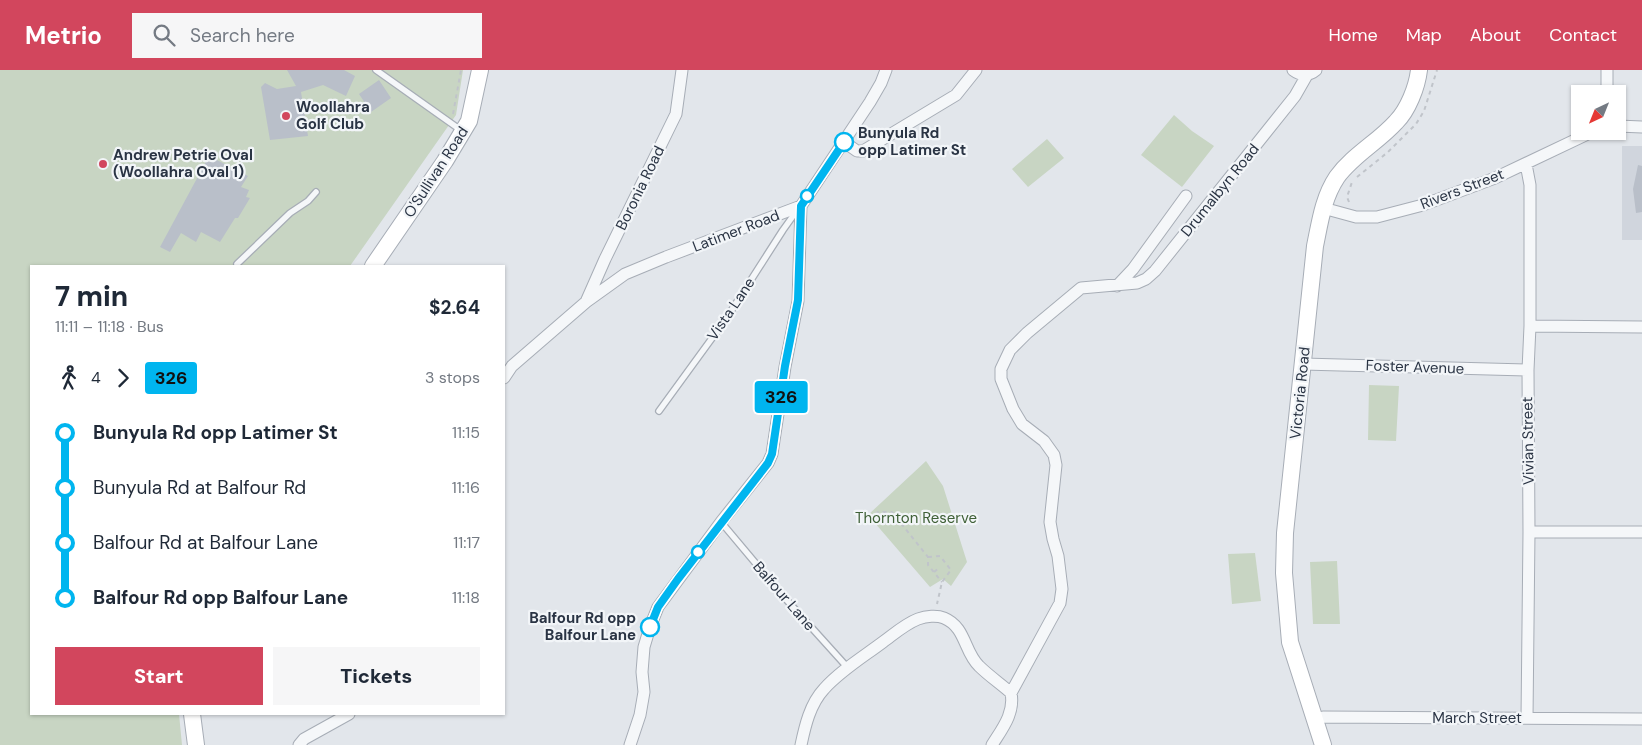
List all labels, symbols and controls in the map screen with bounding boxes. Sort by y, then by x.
search box [132,13,482,58]
text: Metrio [25,20,102,51]
icon: search [150,21,178,49]
text: Search here [190,23,295,48]
text: Home [1328,23,1378,47]
text: Map [1406,23,1442,47]
text: About [1470,23,1521,47]
text: Contact [1549,23,1617,47]
north arrow [1571,85,1626,140]
map controls [1571,85,1626,140]
place label: Woollahra Golf Club [296,97,370,134]
marker: Woollahra Golf Club [280,110,292,122]
street label: O'Sullivan Road [399,123,473,221]
place label: Bunyula Rd opp Latimer St [858,123,966,160]
marker: Bunyula Rd opp Latimer St [834,132,854,152]
street label: Drumalbyn Road [1176,139,1264,241]
street label: Boronia Road [611,143,669,233]
place label: Andrew Petrie Oval (Woollahra Oval 1) [113,145,253,182]
marker: Andrew Petrie Oval (Woollahra Oval 1) [97,158,109,170]
street label: Rivers Street [1417,164,1507,214]
unlabelled marker [800,189,814,203]
street label: Latimer Road [690,205,782,257]
street label: Vista Lane [703,274,759,344]
text: 7 min [55,278,128,315]
text: $2.64 [429,295,480,320]
text: 11:11 – 11:18 · Bus [55,316,164,337]
street label: Victoria Road [1285,346,1315,440]
street label: Foster Avenue [1365,355,1465,379]
icon: walk [55,364,83,392]
icon: forward [109,364,137,392]
text: 326 [155,366,187,390]
text: 4 [91,367,101,388]
text: 3 stops [425,367,480,388]
line badge: 326 [752,381,810,413]
text: 326 [765,385,797,409]
street label: Vivian Street [1517,397,1539,485]
text: Bunyula Rd opp Latimer St [93,420,338,445]
text: 11:15 [452,422,480,443]
text: Bunyula Rd at Balfour Rd [93,475,306,500]
text: 11:16 [452,477,480,498]
park label: Thornton Reserve [855,508,977,528]
text: Balfour Rd at Balfour Lane [93,530,318,555]
text: 11:17 [453,532,480,553]
unlabelled marker [691,545,705,559]
street label: Balfour Lane [748,557,820,635]
text: Balfour Rd opp Balfour Lane [93,585,348,610]
text: 11:18 [452,587,480,608]
place label: Balfour Rd opp Balfour Lane [529,608,636,645]
marker: Balfour Rd opp Balfour Lane [640,617,660,637]
button: Start [55,647,263,705]
button: Tickets [273,647,480,705]
street label: March Street [1432,708,1522,728]

